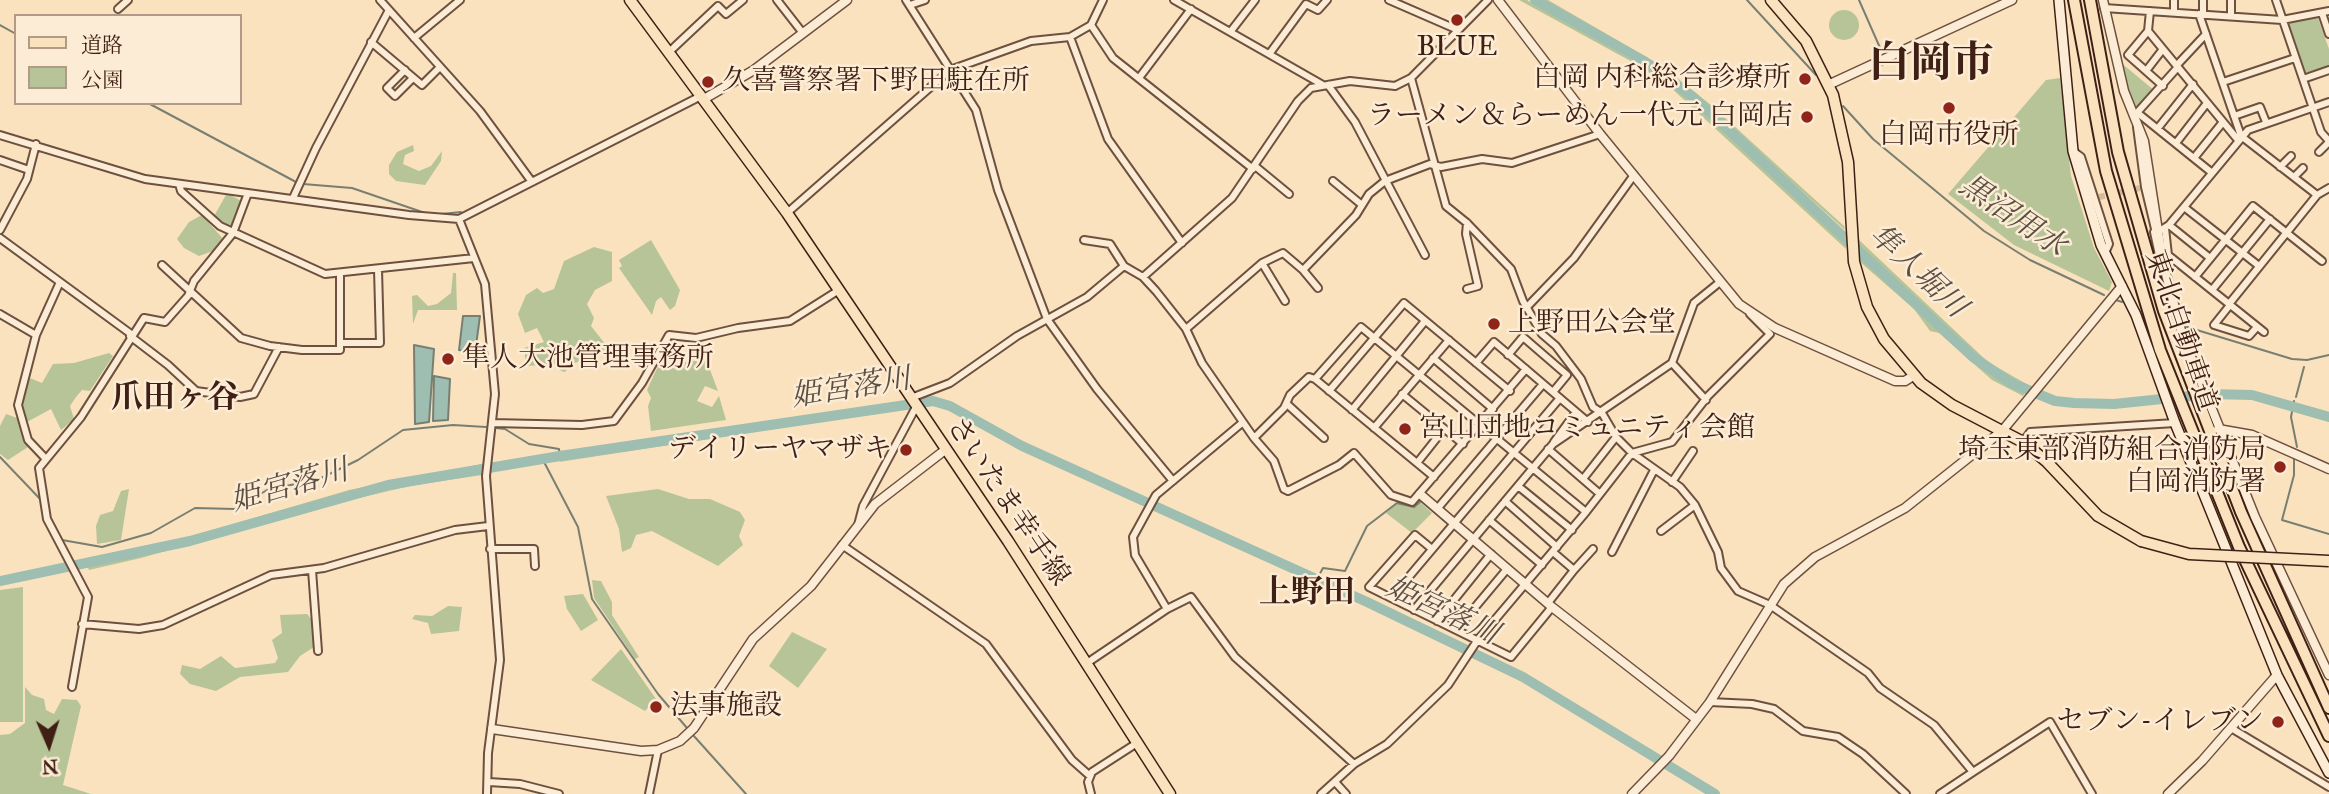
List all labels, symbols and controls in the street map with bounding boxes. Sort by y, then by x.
marker: BLUE [1449,12,1465,28]
legend [14,14,242,105]
place label: BLUE [1417,31,1497,65]
text: 道路 [81,32,123,58]
district label: 白岡市 [1868,41,1994,91]
place label: 白岡 内科総合診療所 [1533,62,1791,96]
place label: 久喜警察署下野田駐在所 [722,65,1030,99]
text: 公園 [81,67,123,93]
marker: 白岡 内科総合診療所 [1797,71,1813,87]
marker: 久喜警察署下野田駐在所 [700,74,716,90]
place label: ラーメン＆らーめん一代元 白岡店 [1367,100,1793,134]
marker: 白岡市役所 [1941,100,1957,116]
marker: ラーメン＆らーめん一代元 白岡店 [1799,109,1815,125]
place label: 白岡市役所 [1879,119,2019,153]
water label: 黒沼用水 [1952,169,2072,265]
water label: 隼人堀川 [1861,218,1973,326]
street label: 東北自動車道 [2137,246,2223,416]
place label: 上野田公会堂 [1508,307,1676,341]
marker: 上野田公会堂 [1486,316,1502,332]
place label: 隼人大池管理事務所 [462,342,714,376]
marker: 隼人大池管理事務所 [440,351,456,367]
water label: 姫宮落川 [789,362,913,416]
district label: 爪田ヶ谷 [111,380,239,418]
street label: さいたま幸手線 [938,411,1076,593]
place label: 宮山団地コミュニティ会館 [1419,412,1755,446]
marker: 宮山団地コミュニティ会館 [1397,421,1413,437]
place label: デイリーヤマザキ [668,433,892,467]
place label: 埼玉東部消防組合消防局 白岡消防署 [1958,434,2266,500]
marker: デイリーヤマザキ [898,442,914,458]
water label: 姫宮落川 [227,453,353,521]
marker: 埼玉東部消防組合消防局 白岡消防署 [2272,459,2288,475]
water label: 姫宮落川 [1380,570,1504,654]
district label: 上野田 [1259,575,1355,613]
place label: 法事施設 [670,690,782,724]
marker: 法事施設 [648,699,664,715]
place label: セブン-イレブン [2057,705,2264,739]
north arrow [14,710,84,780]
marker: セブン-イレブン [2270,714,2286,730]
text: N [41,755,59,778]

